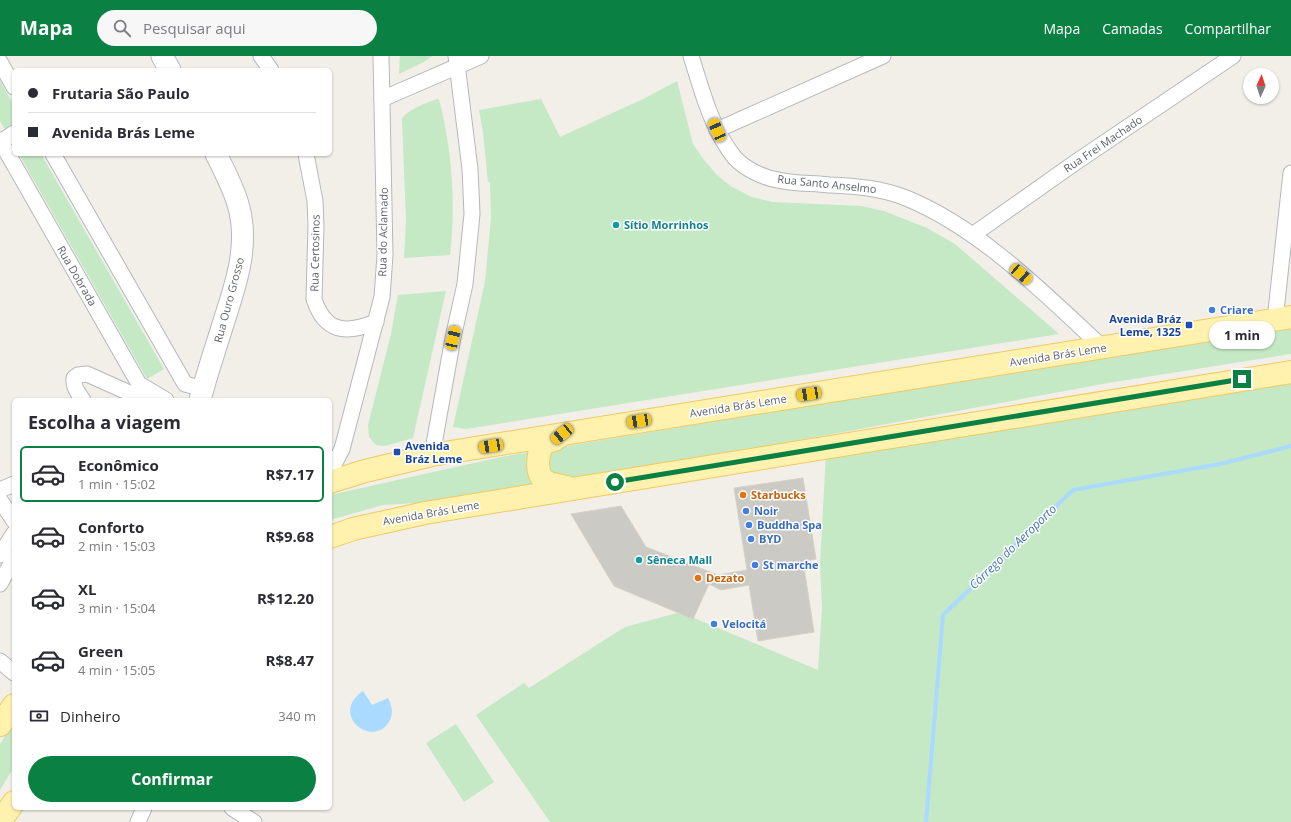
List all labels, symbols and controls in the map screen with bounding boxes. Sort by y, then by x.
search box [97,10,377,46]
text: Mapa [20,15,73,41]
icon: search [111,17,133,39]
text: Pesquisar aqui [143,18,246,38]
text: Mapa [1044,19,1080,38]
text: Camadas [1102,19,1163,38]
text: Compartilhar [1185,19,1271,38]
north arrow [1243,68,1279,104]
map controls [1243,68,1279,104]
text: Frutaria São Paulo [52,83,190,103]
street label: Rua Frei Machado [1060,111,1145,176]
car [707,117,727,143]
text: Avenida Brás Leme [52,122,195,142]
street label: Rua Santo Anselmo [777,171,878,196]
street label: Rua do Aclamado [374,187,391,277]
street label: Rua Certosinos [306,214,323,292]
place label: Sítio Morrinhos [624,217,709,232]
marker: Sítio Morrinhos [611,220,621,230]
street label: Rua Dobrada [54,243,101,309]
street label: Rua Ouro Grosso [210,255,247,344]
car [1008,262,1034,286]
place label: Criare [1220,302,1254,317]
marker: Criare [1207,305,1217,315]
place label: Avenida Bráz Leme, 1325 [1109,311,1182,339]
marker: Avenida Bráz Leme, 1325 [1184,320,1194,330]
callout: 1 min [1209,321,1275,349]
car [444,325,462,351]
text: 1 min [1224,326,1260,344]
street label: Avenida Brás Leme [1008,339,1107,370]
route end [1233,370,1251,388]
car [796,386,822,402]
street label: Avenida Brás Leme [688,390,787,421]
text: Escolha a viagem [28,410,181,434]
car [626,413,652,429]
car [549,422,575,446]
place label: Avenida Bráz Leme [405,438,463,466]
car [478,438,504,454]
marker: Avenida Bráz Leme [392,447,402,457]
text: Econômico [78,455,159,475]
icon: car [30,456,66,492]
text: R$7.17 [266,464,314,484]
route start [606,473,624,491]
text: 1 min · 15:02 [78,475,155,493]
place label: Starbucks [751,487,806,502]
marker: Starbucks [738,490,748,500]
street label: Avenida Brás Leme [381,497,480,528]
water label: Córrego do Aeroporto [965,500,1060,593]
place label: Noir [754,503,778,518]
marker: Noir [741,506,751,516]
text: Conforto [78,517,144,537]
place label: Buddha Spa [757,517,822,532]
icon: car [30,518,66,554]
marker: Buddha Spa [744,520,754,530]
text: R$9.68 [266,526,314,546]
place label: BYD [759,531,781,546]
marker: BYD [746,534,756,544]
text: 2 min · 15:03 [78,537,155,555]
place label: Sêneca Mall [647,552,712,567]
marker: Sêneca Mall [634,555,644,565]
place label: St marche [763,557,819,572]
marker: St marche [750,560,760,570]
place label: Dezato [706,570,744,585]
marker: Dezato [693,573,703,583]
text: XL [78,579,96,599]
icon: car [30,580,66,616]
text: R$12.20 [257,588,314,608]
text: 3 min · 15:04 [78,599,155,617]
place label: Velocitá [722,616,766,631]
marker: Velocitá [709,619,719,629]
text: Green [78,641,123,661]
icon: car [30,642,66,678]
text: R$8.47 [266,650,314,670]
text: 4 min · 15:05 [78,661,155,679]
icon: cash [28,705,50,727]
text: Dinheiro [60,706,120,726]
text: 340 m [278,707,316,725]
button: Confirmar [28,756,316,802]

